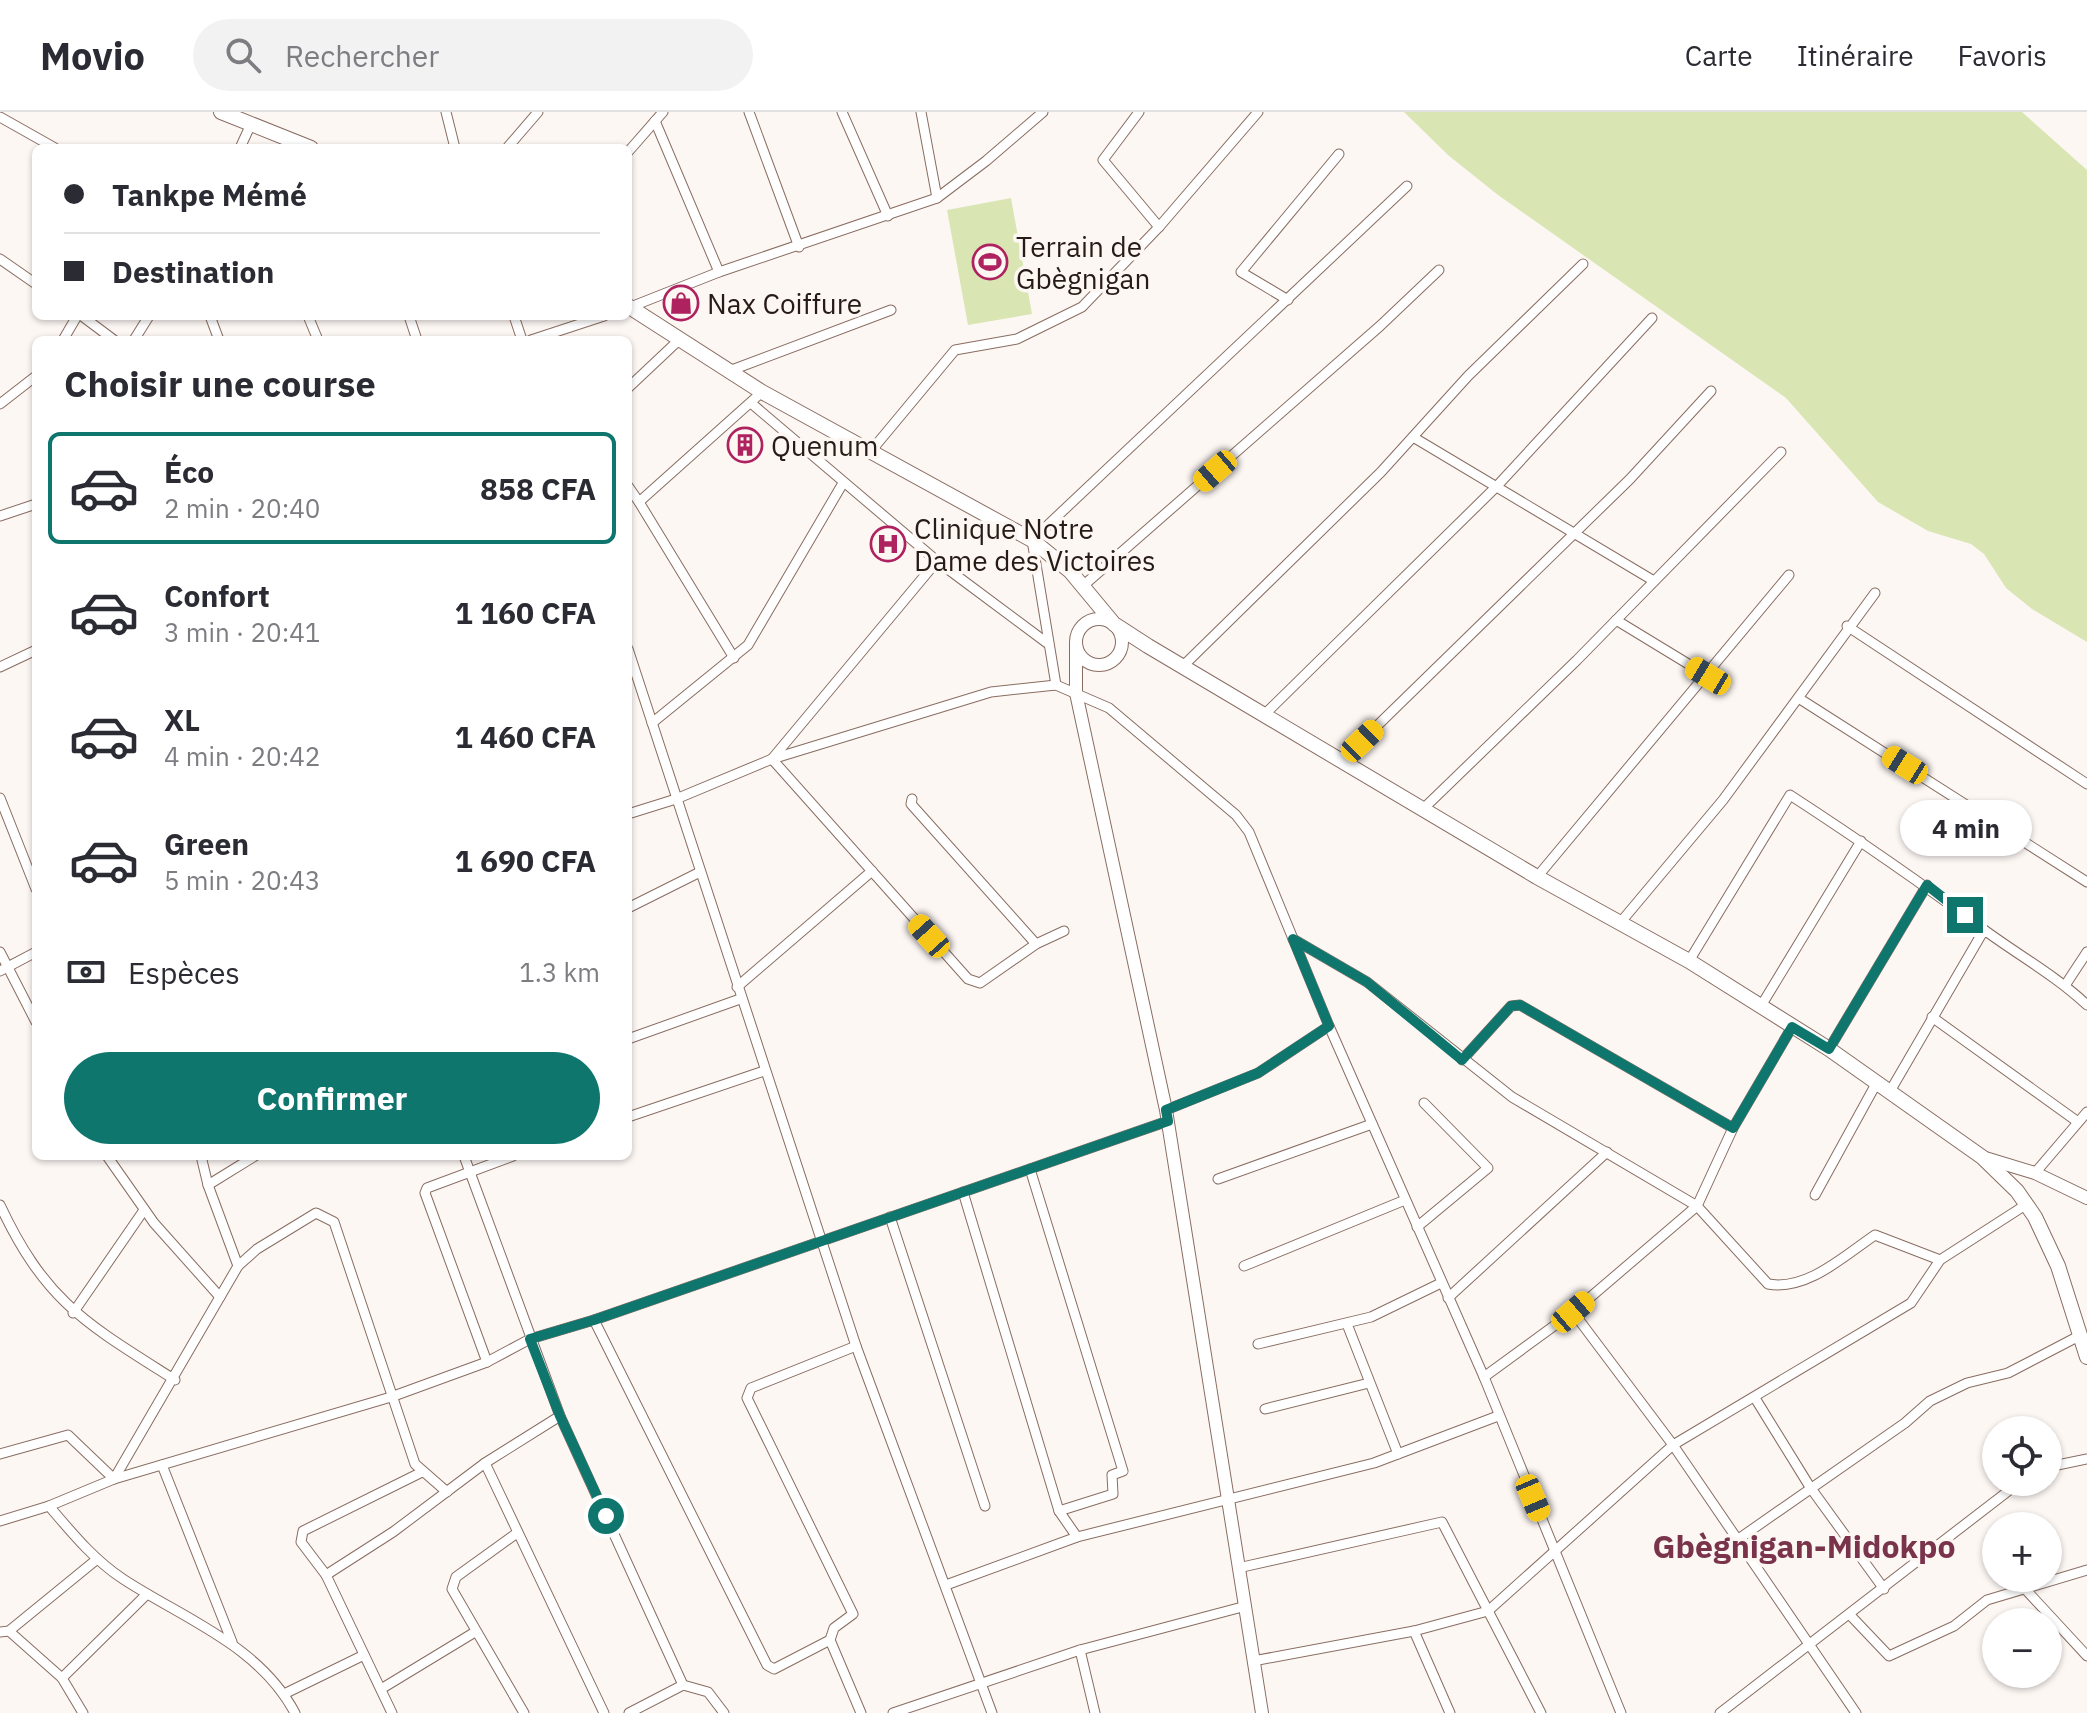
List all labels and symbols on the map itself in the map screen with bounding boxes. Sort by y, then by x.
place label: Terrain de Gbègnigan [1016,228,1150,297]
sports icon: Terrain de Gbègnigan [971,243,1009,281]
shop icon: Nax Coiffure [662,284,700,322]
place label: Nax Coiffure [707,285,862,322]
building icon: Quenum [726,426,764,464]
place label: Quenum [771,427,878,464]
car [1189,446,1241,496]
place label: Clinique Notre Dame des Victoires [914,510,1156,579]
hospital icon: Clinique Notre Dame des Victoires [869,525,907,563]
car [1681,653,1735,699]
car [1336,716,1388,766]
car [1878,742,1932,788]
callout: 4 min [1899,799,2031,855]
route end [1947,897,1983,933]
car [904,910,954,962]
car [1547,1287,1599,1337]
car [1513,1471,1553,1525]
route start [588,1498,624,1534]
district label: Gbègnigan-Midokpo [1653,1525,1955,1567]

